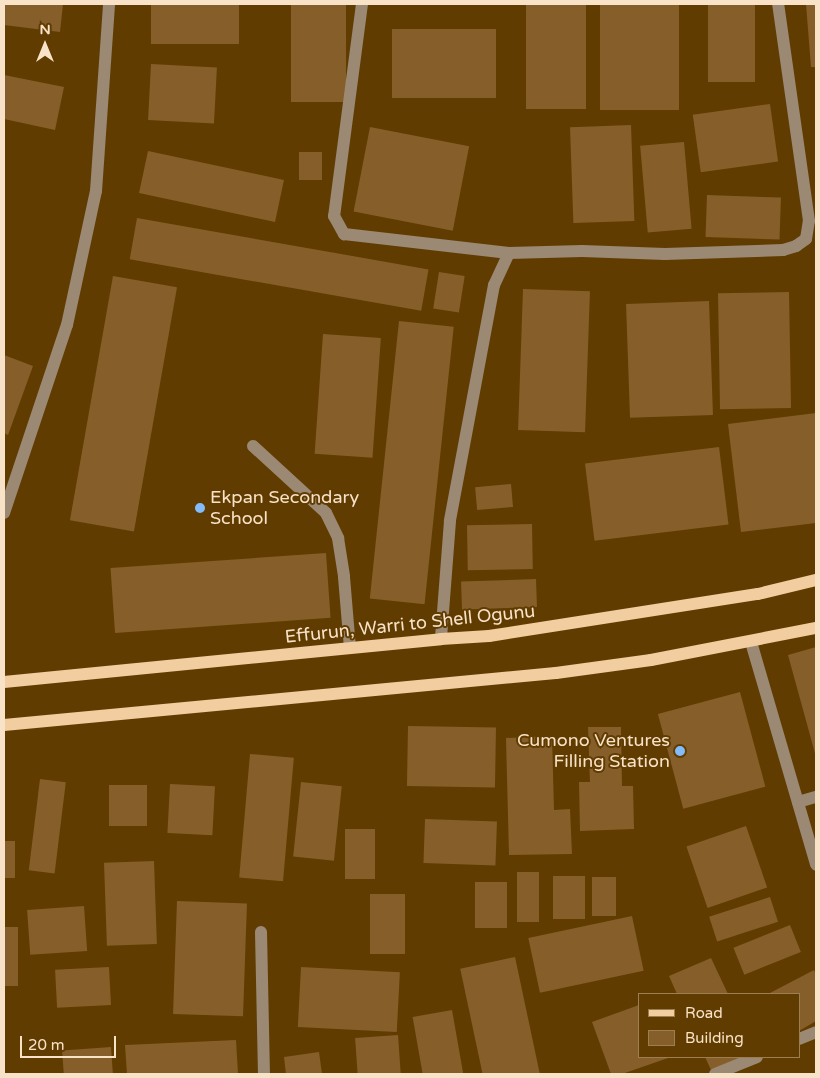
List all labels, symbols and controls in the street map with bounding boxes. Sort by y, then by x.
north arrow [20,20,70,70]
text: N [39,21,51,38]
place label: Ekpan Secondary School [210,487,359,530]
marker: Ekpan Secondary School [194,502,206,514]
street label: Effurun, Warri to Shell Ogunu [284,600,536,648]
place label: Cumono Ventures Filling Station [517,730,670,772]
marker: Cumono Ventures Filling Station [674,745,686,757]
legend [638,993,800,1058]
text: Road [685,1004,723,1022]
scale bar [22,1026,119,1058]
text: Building [685,1029,744,1047]
text: 20 m [28,1036,65,1054]

